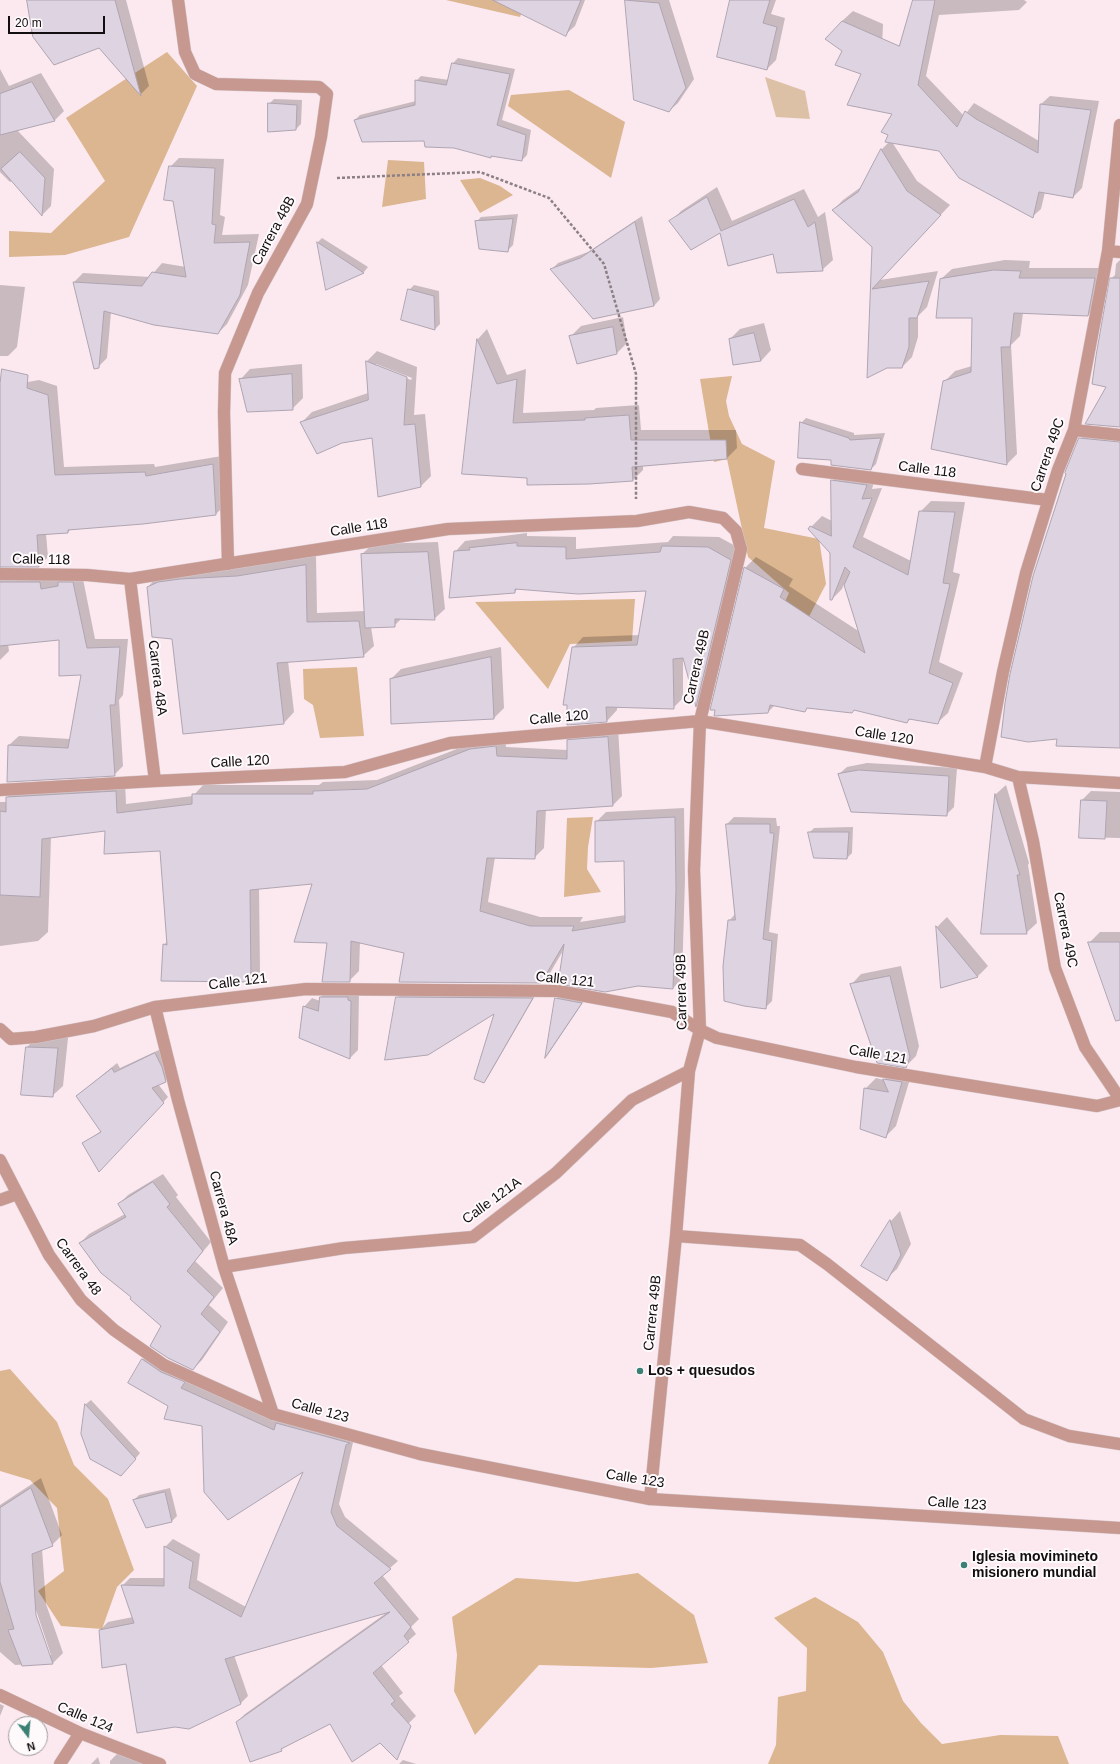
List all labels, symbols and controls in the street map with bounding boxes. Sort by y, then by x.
scale bar [10,8,107,34]
text: 20 m [15,16,42,30]
street label: Carrera 48B [249,193,299,269]
street label: Carrera 49C [1028,416,1068,494]
street label: Calle 118 [897,458,957,482]
street label: Calle 118 [329,515,389,541]
street label: Calle 118 [12,551,70,569]
street label: Carrera 49B [680,628,714,706]
street label: Carrera 48A [144,639,170,717]
street label: Calle 120 [529,707,589,729]
street label: Calle 120 [853,723,915,749]
street label: Calle 120 [210,752,270,772]
street label: Carrera 49C [1049,891,1081,969]
street label: Carrera 49B [673,954,691,1030]
street label: Calle 121 [535,969,595,991]
street label: Calle 121 [208,970,268,994]
street label: Calle 121 [847,1042,909,1068]
street label: Carrera 48A [205,1169,241,1247]
street label: Calle 121A [459,1174,525,1228]
street label: Carrera 48 [52,1235,104,1299]
street label: Carrera 49B [641,1274,665,1352]
place label: Los + quesudos [648,1363,755,1379]
marker: Los + quesudos [635,1366,645,1376]
street label: Calle 123 [289,1395,351,1427]
street label: Calle 123 [604,1466,666,1492]
street label: Calle 123 [927,1494,987,1514]
place label: Iglesia movimineto misionero mundial [972,1549,1098,1582]
marker: Iglesia movimineto misionero mundial [959,1560,969,1570]
street label: Calle 124 [54,1699,116,1737]
north arrow [8,1716,48,1756]
text: N [26,1740,37,1753]

